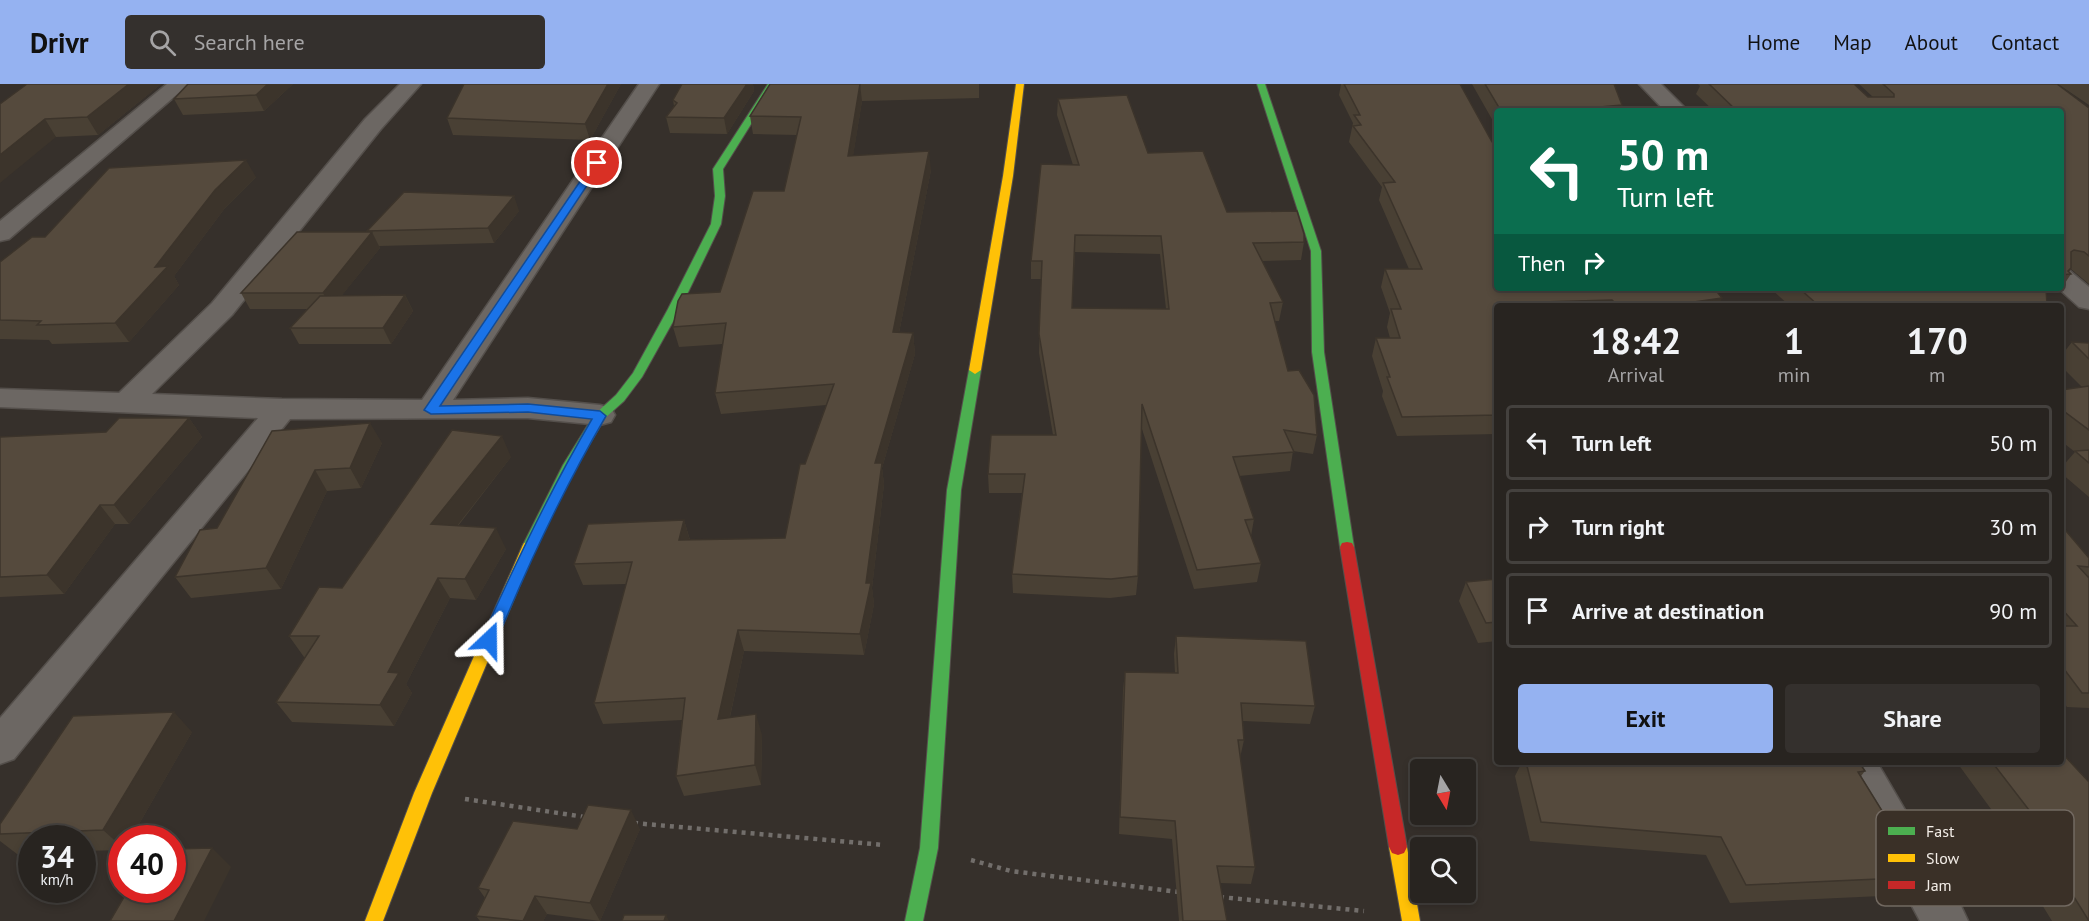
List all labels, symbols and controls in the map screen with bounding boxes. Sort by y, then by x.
search box [125,15,545,69]
text: Drivr [30,24,89,61]
icon: search [146,26,179,59]
text: Search here [194,28,305,56]
text: Home [1747,29,1800,56]
text: Map [1833,29,1872,56]
text: About [1905,29,1958,56]
text: Contact [1991,29,2059,56]
text: 50 m [1617,127,1709,182]
icon: left [1518,132,1596,210]
pin [571,137,622,188]
icon: arrive [580,146,613,179]
text: Turn left [1617,180,1714,214]
icon: right [1577,246,1610,279]
text: Then [1518,249,1565,277]
text: 18:42 [1590,317,1682,364]
text: 1 [1784,317,1804,364]
text: 170 [1907,317,1968,364]
text: Arrival [1608,362,1664,388]
text: min [1778,362,1810,388]
text: m [1929,362,1945,388]
icon: left [1521,426,1554,459]
text: Turn left [1572,429,1652,457]
text: 50 m [1989,429,2037,457]
icon: right [1521,510,1554,543]
text: Turn right [1572,513,1664,541]
text: 30 m [1989,513,2037,541]
icon: arrive [1521,594,1554,627]
text: Arrive at destination [1572,597,1764,625]
text: 90 m [1989,597,2037,625]
position arrow [457,608,521,672]
button: Exit [1518,684,1773,753]
button: Share [1785,684,2040,753]
north arrow [1410,759,1476,825]
map controls [1410,759,1476,903]
legend [1876,810,2074,906]
text: Fast [1926,821,1955,841]
speed limit sign: 40 [108,825,186,903]
text: 34 [40,837,74,876]
button: search [1410,837,1476,903]
text: Slow [1926,848,1960,868]
text: km/h [41,870,73,889]
text: Jam [1925,875,1952,895]

